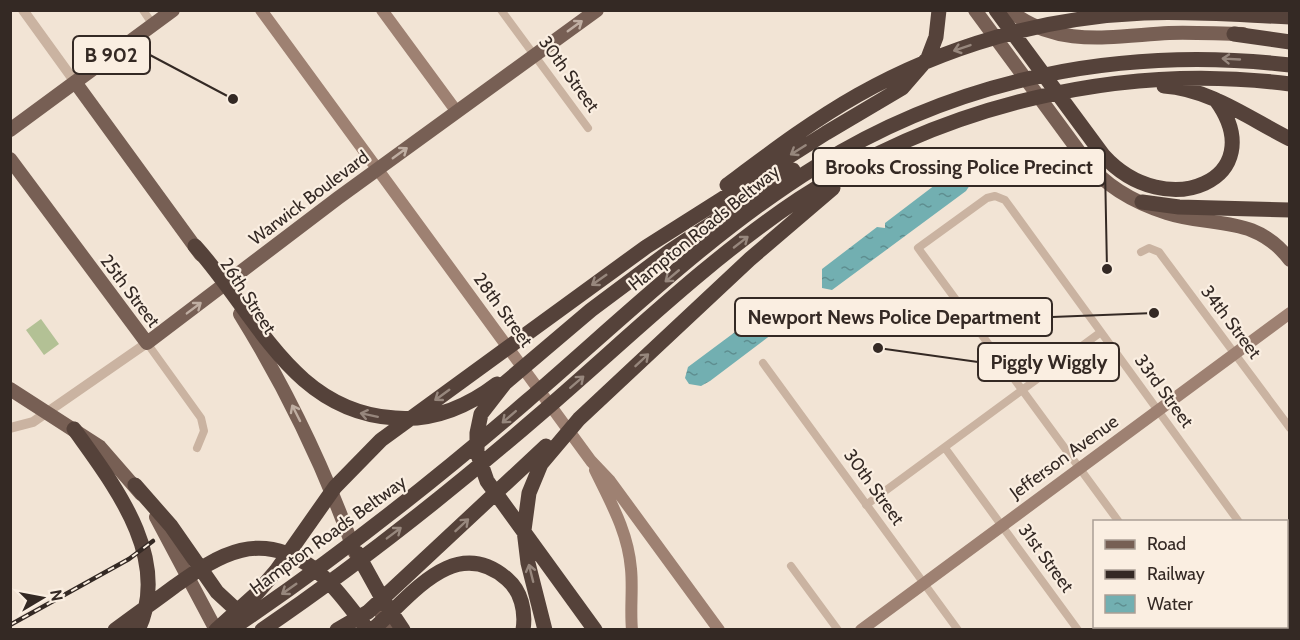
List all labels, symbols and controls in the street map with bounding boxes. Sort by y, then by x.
one-way arrow [567,20,583,32]
street label: 30th Street [534,32,604,116]
callout: B 902 [73,36,150,74]
text: B 902 [85,43,137,67]
one-way arrow [953,44,972,55]
one-way arrow [1222,54,1242,65]
one-way arrow [790,145,807,157]
street label: Warwick Boulevard [245,146,373,250]
one-way arrow [391,147,407,159]
callout: Brooks Crossing Police Precinct [813,148,1105,186]
text: Brooks Crossing Police Precinct [825,155,1093,179]
street label: Hampton Roads Beltway [624,160,784,296]
one-way arrow [732,236,748,249]
street label: 25th Street [96,250,164,332]
street label: 26th Street [215,254,281,338]
street label: 28th Street [469,269,537,351]
one-way arrow [665,269,680,283]
one-way arrow [592,274,608,286]
street label: 34th Street [1196,281,1266,363]
callout: Newport News Police Department [735,298,1052,336]
one-way arrow [186,302,202,315]
text: Newport News Police Department [747,305,1041,329]
callout: Piggly Wiggly [978,343,1119,381]
text: Piggly Wiggly [991,350,1108,374]
street label: 33rd Street [1130,350,1198,432]
one-way arrow [634,353,649,367]
one-way arrow [569,376,585,389]
one-way arrow [434,389,450,401]
one-way arrow [290,405,302,423]
one-way arrow [360,408,379,420]
one-way arrow [501,410,516,424]
street label: Jefferson Avenue [1005,410,1123,504]
street label: 30th Street [839,445,909,529]
street label: Hampton Roads Beltway [246,471,410,599]
one-way arrow [454,518,469,532]
street label: 31st Street [1014,519,1078,597]
legend [1093,520,1288,628]
one-way arrow [386,527,402,540]
text: Road [1147,533,1186,555]
text: Railway [1147,563,1205,585]
one-way arrow [524,564,536,583]
north arrow [12,568,72,628]
one-way arrow [281,583,298,595]
text: N [46,588,67,603]
text: Water [1147,593,1193,615]

